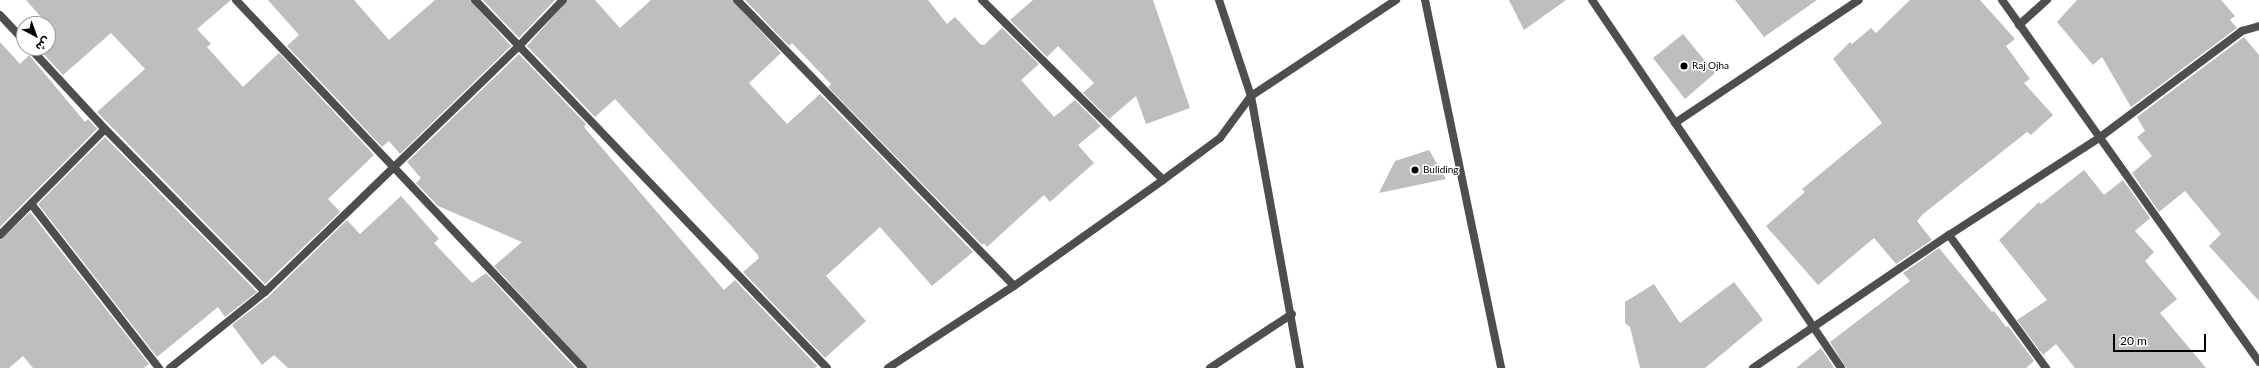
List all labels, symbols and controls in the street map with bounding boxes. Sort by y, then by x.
north arrow [16,16,56,56]
text: ش [34,35,54,55]
place label: Raj Ojha [1692,60,1729,72]
marker: Raj Ojha [1679,61,1689,71]
place label: Buliding [1423,164,1458,176]
marker: Buliding [1410,165,1420,175]
scale bar [2115,326,2208,352]
text: 20 m [2120,333,2147,348]

